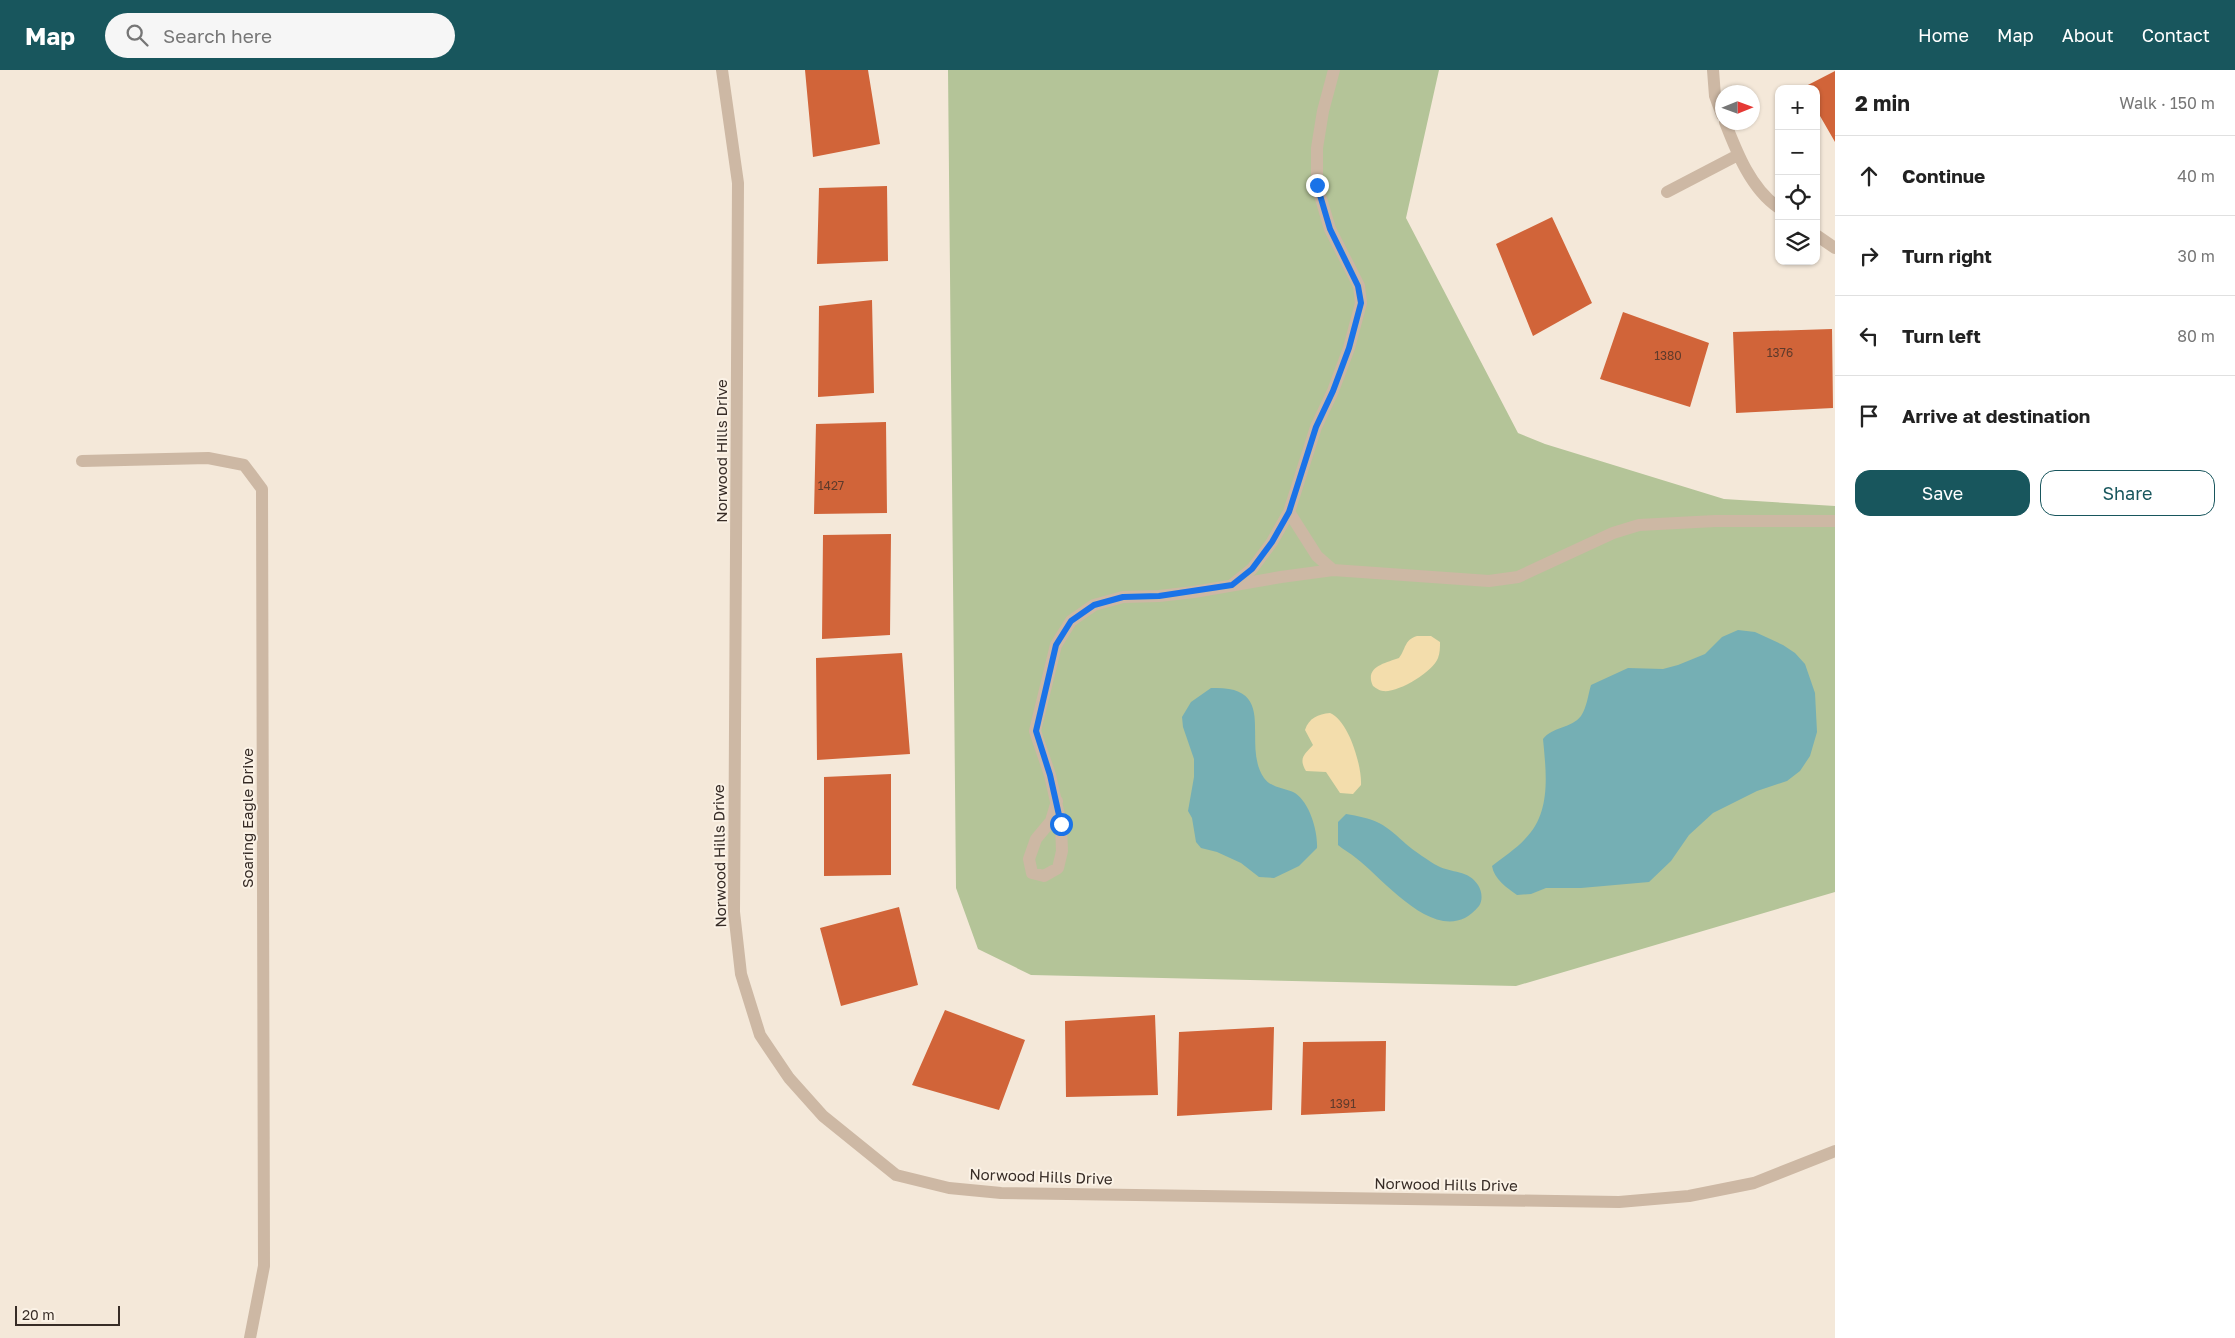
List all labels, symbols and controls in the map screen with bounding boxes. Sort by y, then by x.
search box [105,13,455,58]
text: Map [25,21,75,50]
icon: search [123,21,151,49]
text: Search here [163,24,272,47]
text: Home [1918,24,1969,46]
text: Map [1997,24,2034,46]
text: About [2062,24,2114,46]
text: Contact [2142,24,2210,46]
north arrow [1715,85,1760,130]
map controls [1775,85,1820,265]
button: + [1775,85,1820,130]
text: 2 min [1855,90,1910,116]
text: Walk · 150 m [2119,93,2215,113]
button: − [1775,130,1820,175]
icon: ahead [1855,162,1883,190]
text: Continue [1902,164,1985,187]
text: 40 m [2177,166,2215,186]
route end [1306,174,1329,197]
button: locate [1775,175,1820,220]
button: layers [1775,220,1820,265]
icon: right [1855,242,1883,270]
text: Turn right [1902,244,1992,267]
text: 30 m [2178,246,2215,266]
icon: left [1855,322,1883,350]
text: Turn left [1902,324,1981,347]
text: 80 m [2177,326,2215,346]
house number: 1376 [1767,345,1793,360]
house number: 1380 [1654,348,1682,363]
street label: Norwood Hills Drive [712,379,730,523]
icon: arrive [1855,402,1883,430]
text: Arrive at destination [1902,404,2090,427]
button: Save [1855,470,2030,516]
button: Share [2040,470,2215,516]
house number: 1427 [818,478,844,493]
street label: Soaring Eagle Drive [238,748,256,888]
street label: Norwood Hills Drive [709,784,729,928]
route start [1050,813,1073,836]
house number: 1391 [1330,1096,1356,1111]
street label: Norwood Hills Drive [969,1165,1113,1188]
street label: Norwood Hills Drive [1374,1174,1518,1194]
scale bar [15,1303,120,1326]
text: 20 m [22,1306,55,1323]

